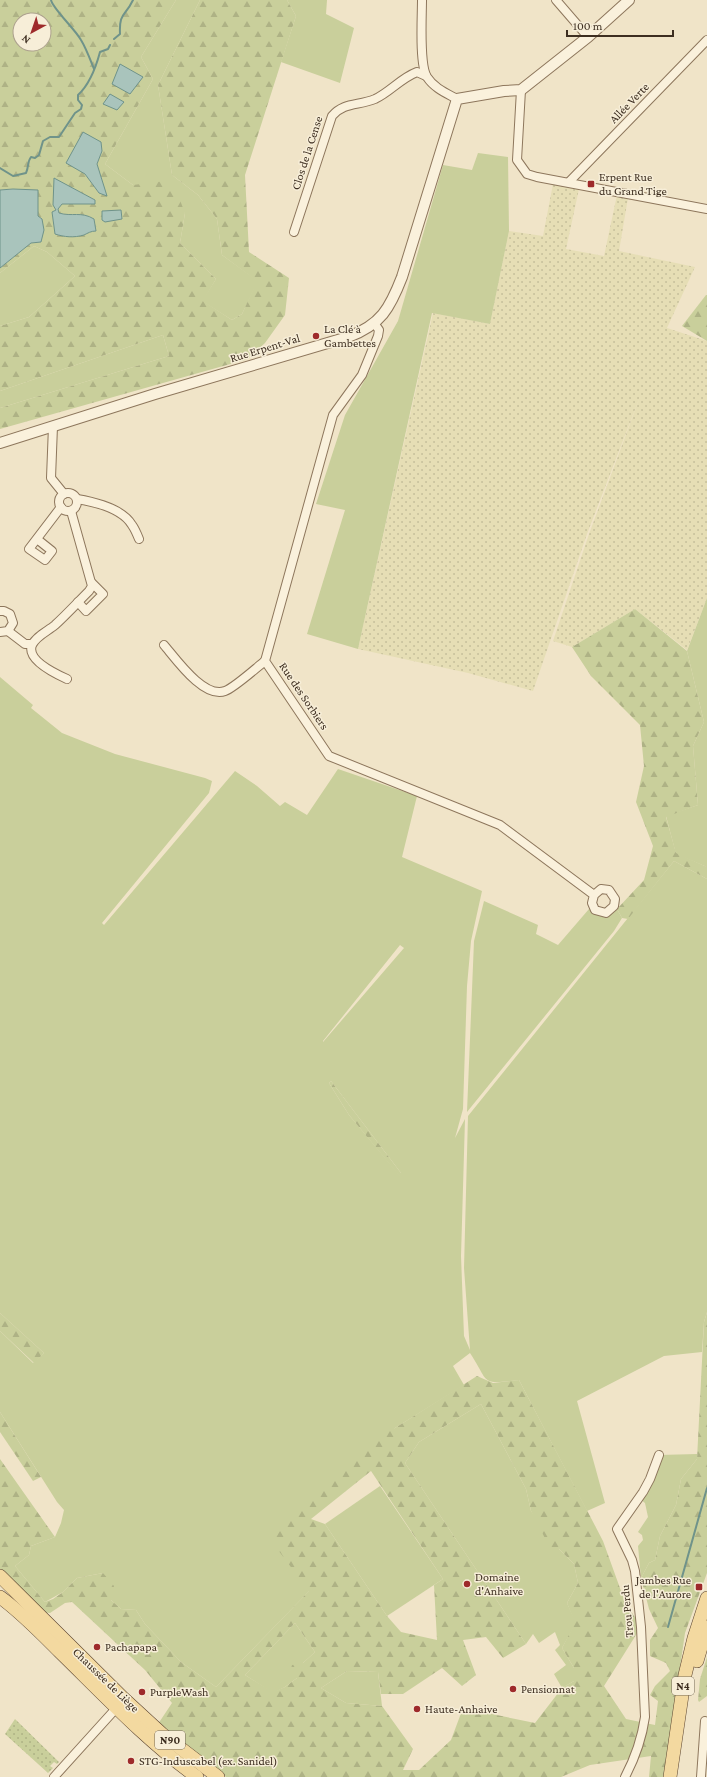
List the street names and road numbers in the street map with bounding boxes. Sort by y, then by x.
street label: Allée Verte [606,80,652,126]
street label: Clos de la Cense [288,114,326,192]
street label: Rue Erpent-Val [228,331,302,365]
street label: Rue des Sorbiers [276,660,332,733]
street label: Trou Perdu [618,1583,636,1638]
street label: Chaussée de Liège [70,1645,142,1715]
road number: N4 [672,1677,694,1695]
road number: N90 [155,1731,185,1749]

